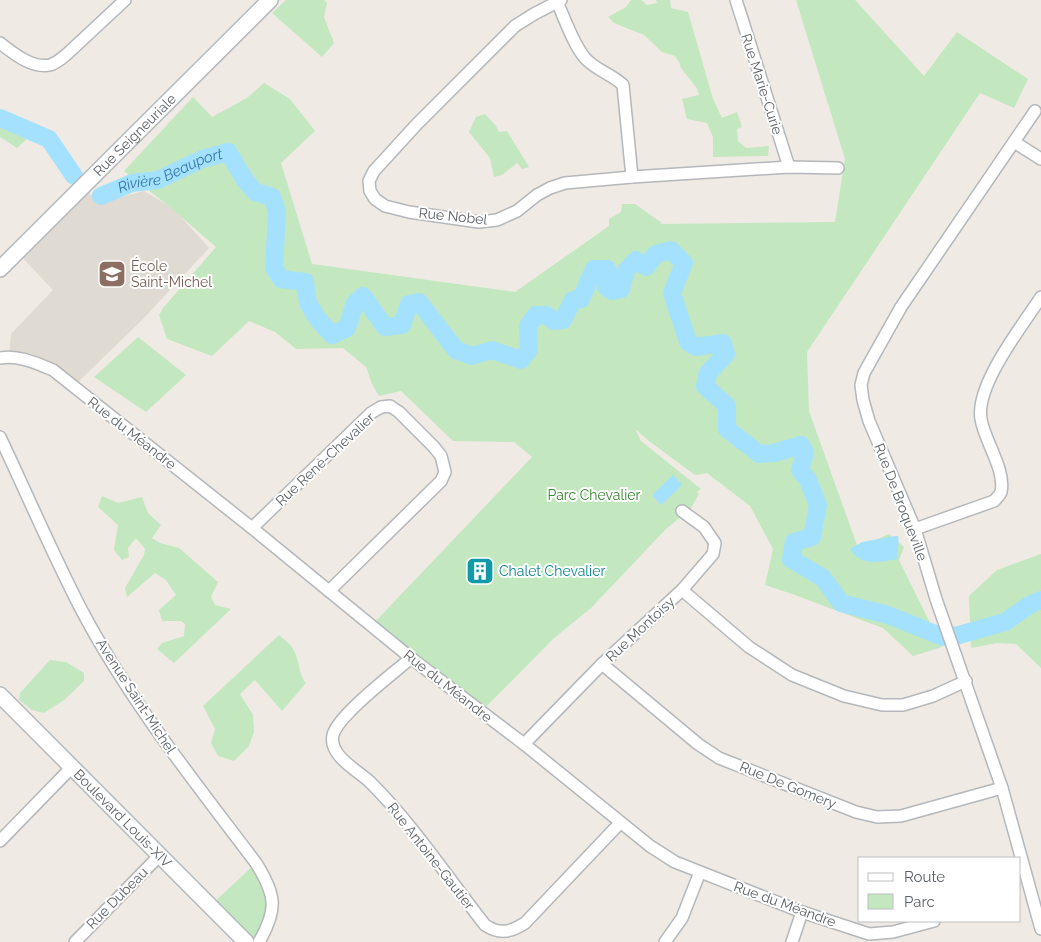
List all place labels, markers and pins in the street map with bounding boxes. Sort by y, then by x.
place label: École Saint-Michel [131,257,212,290]
school or university icon: École Saint-Michel [97,259,127,289]
building icon: Chalet Chevalier [465,556,495,586]
place label: Chalet Chevalier [499,563,605,579]

